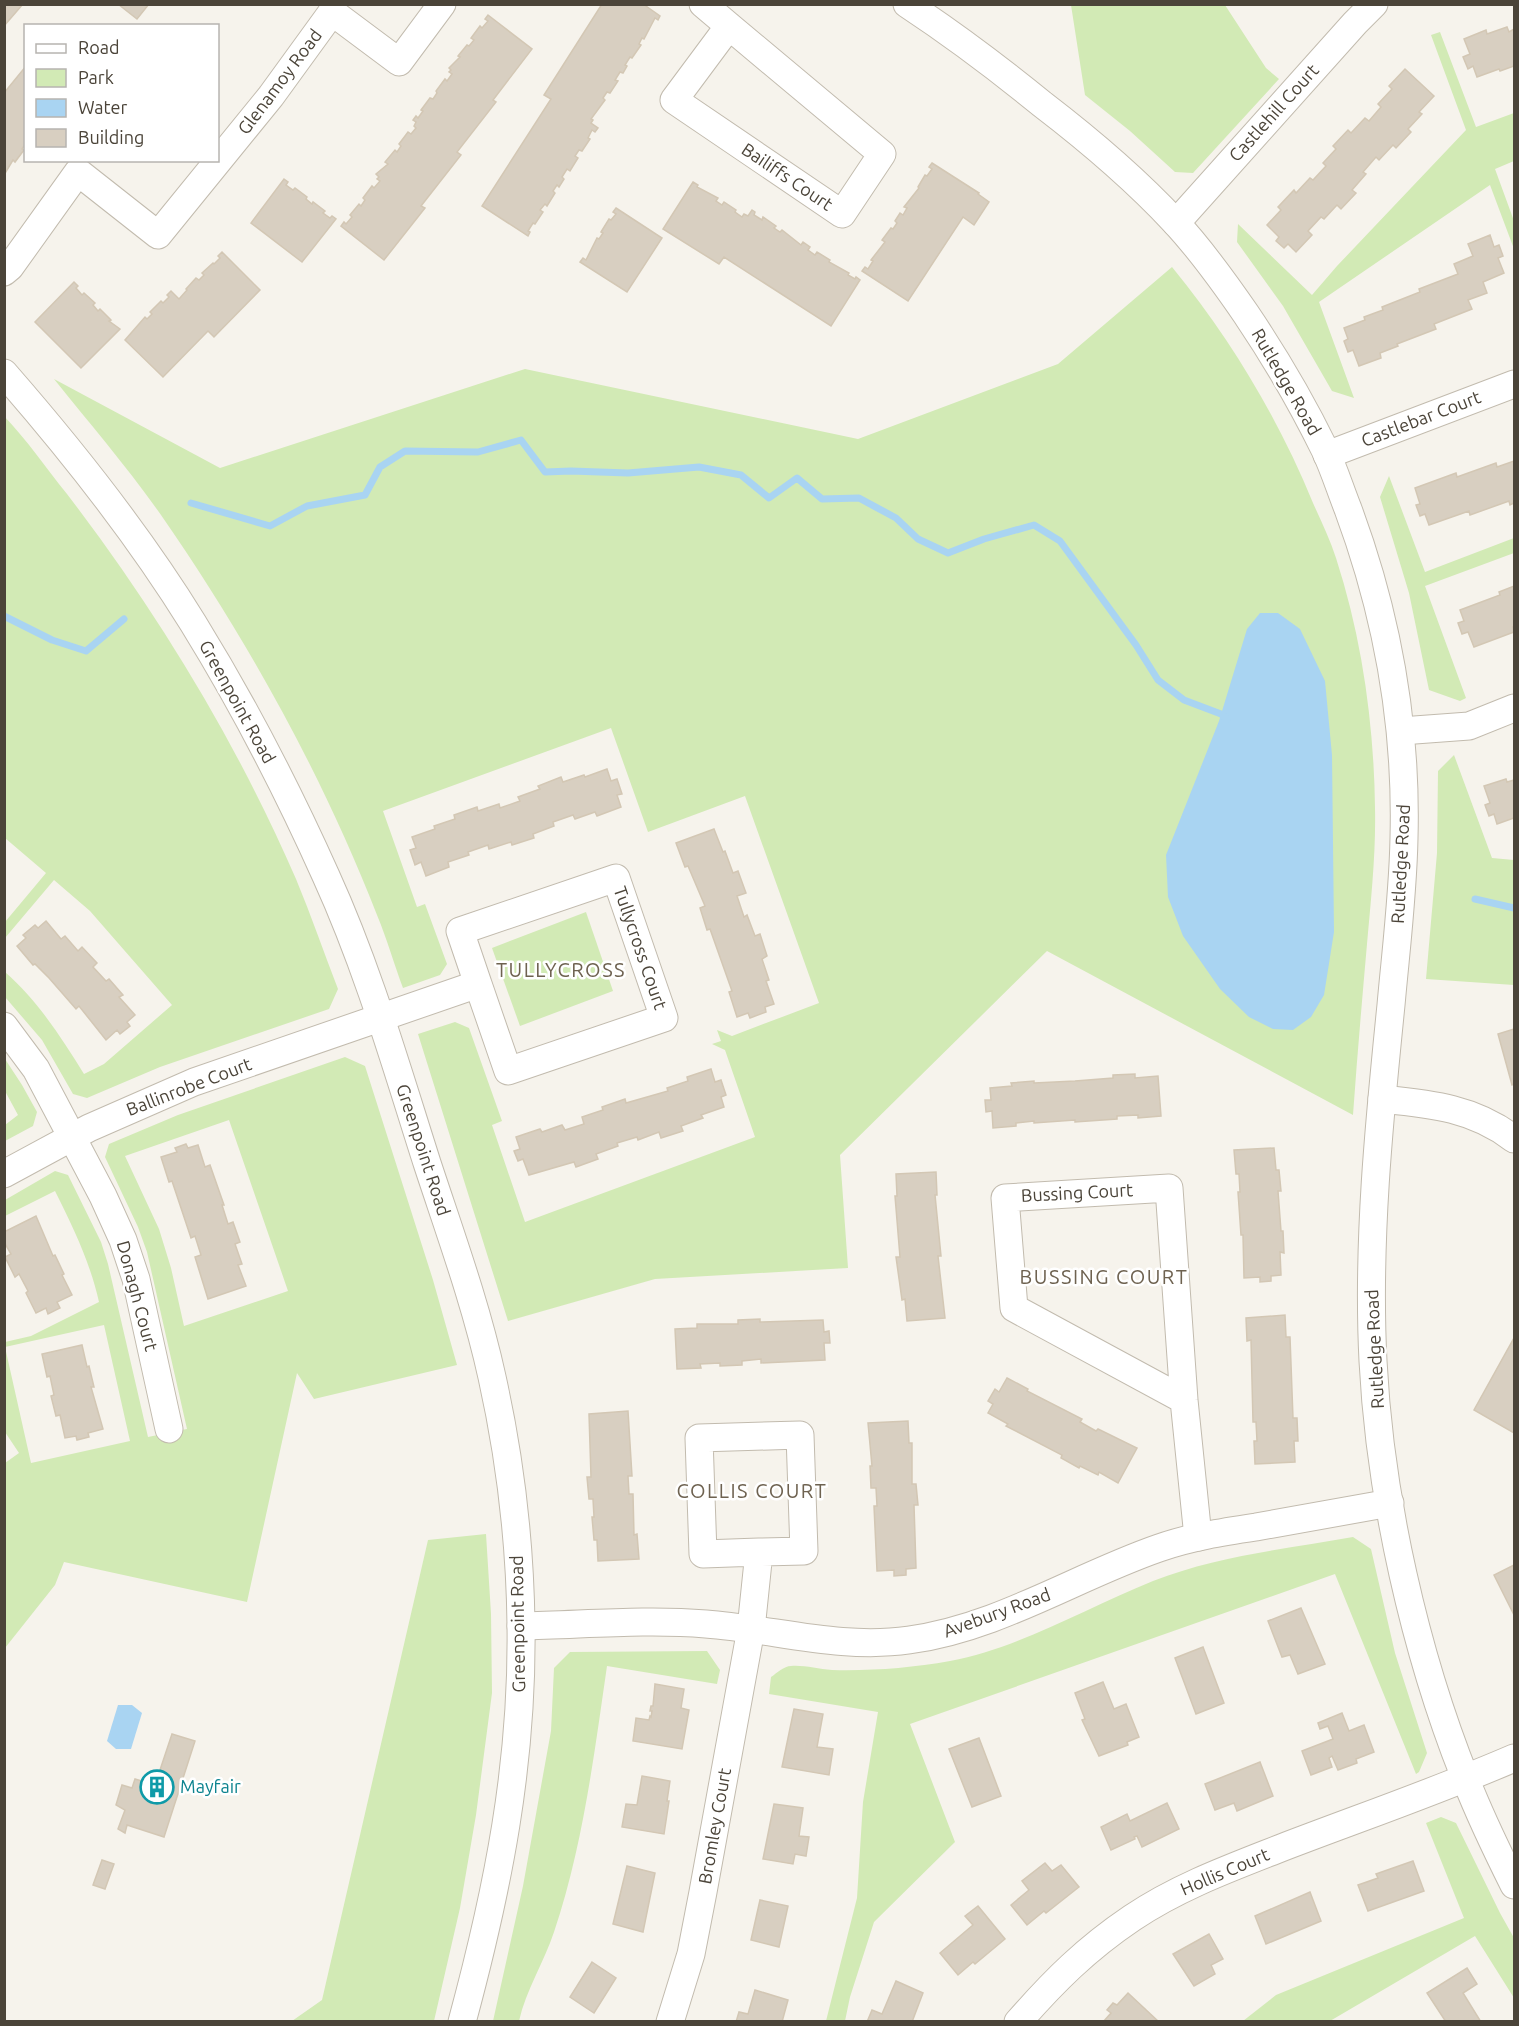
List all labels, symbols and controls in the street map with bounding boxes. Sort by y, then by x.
legend [24,24,219,162]
street label: Glenamoy Road [233,25,325,138]
text: Road [78,37,120,57]
street label: Castlehill Court [1224,60,1322,165]
text: Park [78,67,114,87]
text: Water [78,97,128,117]
text: Building [78,127,144,147]
street label: Bailiffs Court [738,138,837,214]
street label: Rutledge Road [1248,325,1325,438]
street label: Castlebar Court [1358,386,1483,450]
street label: Greenpoint Road [196,637,280,766]
street label: Rutledge Road [1387,804,1413,924]
street label: Tullycross Court [610,883,671,1012]
district label: TULLYCROSS [496,958,626,981]
street label: Ballinrobe Court [123,1053,254,1119]
street label: Greenpoint Road [393,1081,455,1218]
street label: Bussing Court [1020,1179,1133,1205]
street label: Donagh Court [114,1238,162,1353]
district label: BUSSING COURT [1020,1265,1188,1288]
street label: Rutledge Road [1361,1289,1387,1409]
district label: COLLIS COURT [677,1479,827,1502]
street label: Greenpoint Road [506,1555,528,1693]
street label: Avebury Road [940,1583,1053,1641]
street label: Bromley Court [694,1766,734,1885]
building icon: Mayfair [139,1769,175,1805]
place label: Mayfair [180,1776,241,1796]
street label: Hollis Court [1177,1843,1272,1899]

